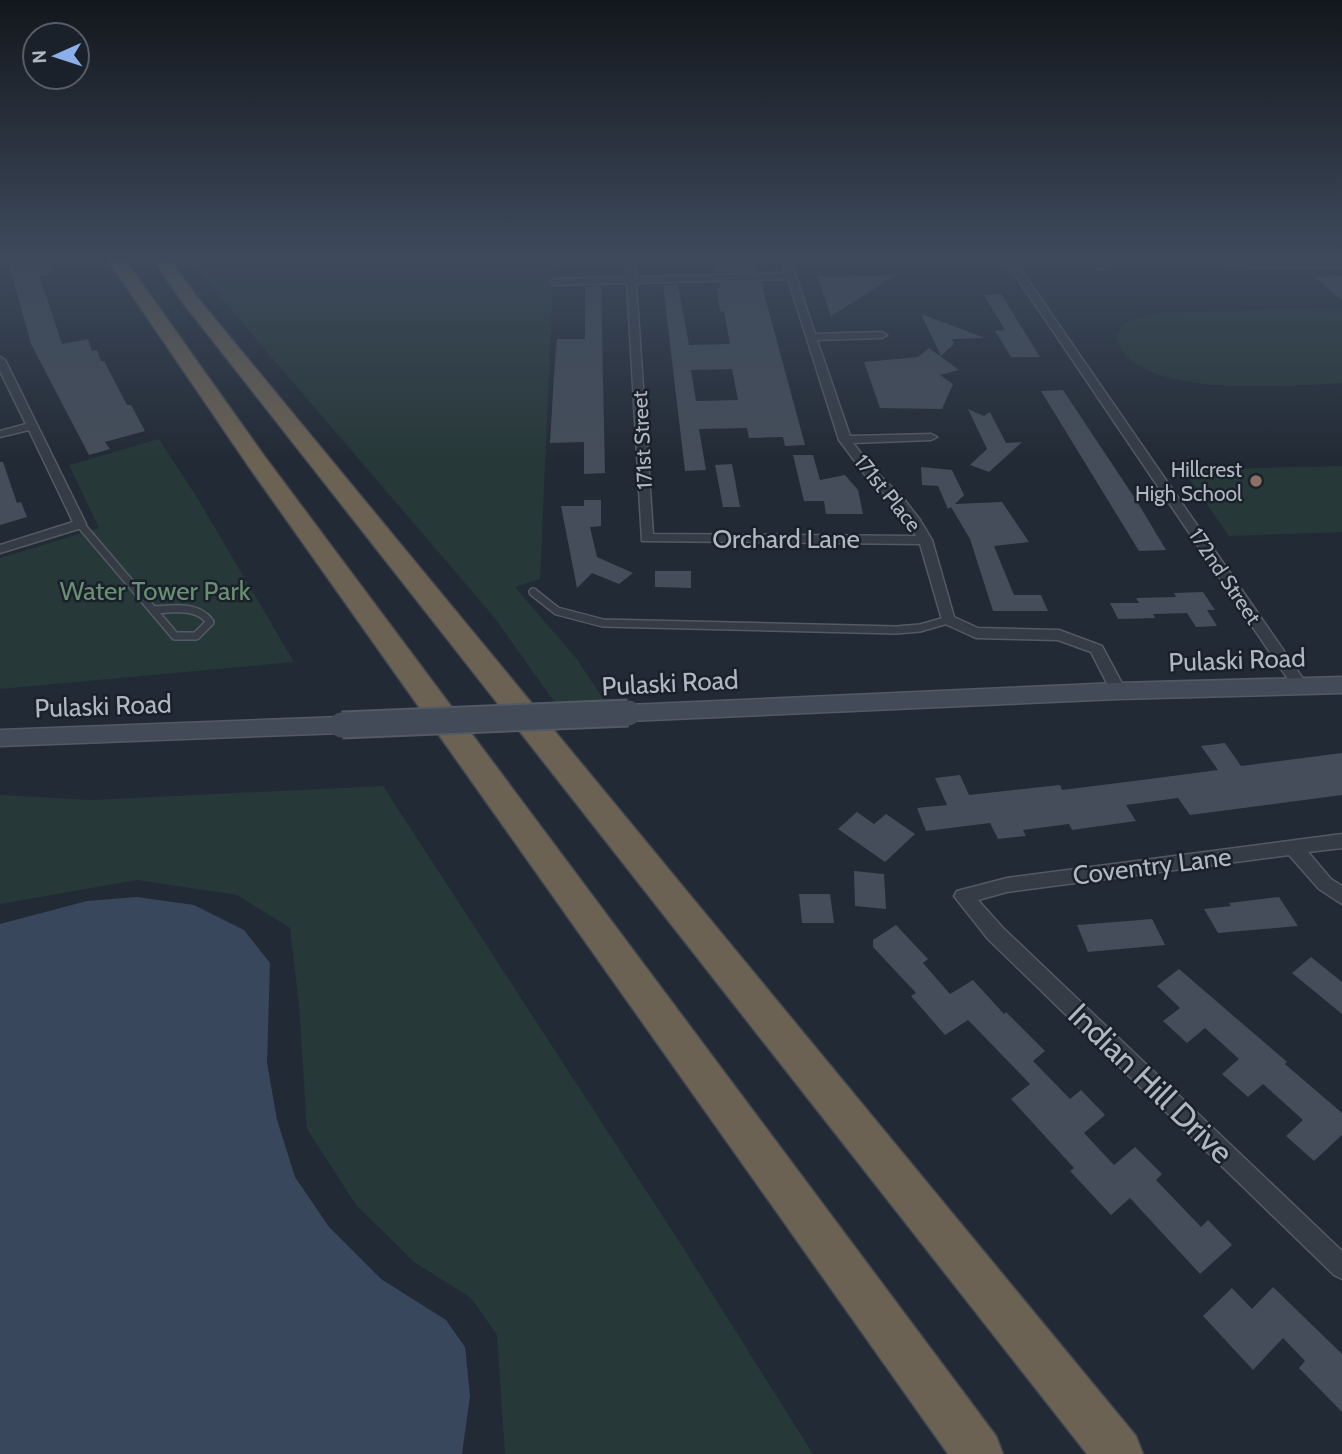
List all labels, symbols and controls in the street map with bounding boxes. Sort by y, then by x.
north arrow [21,21,91,91]
text: N [28,50,51,64]
street label: 171st Street [627,390,657,490]
street label: 171st Place [849,449,927,537]
place label: Hillcrest High School [1135,457,1242,506]
marker: Hillcrest High School [1248,473,1264,489]
street label: Orchard Lane [712,523,860,555]
street label: 172nd Street [1184,523,1266,629]
park label: Water Tower Park [60,575,251,607]
street label: Pulaski Road [1168,642,1306,678]
street label: Pulaski Road [601,663,739,703]
street label: Pulaski Road [34,688,172,724]
street label: Coventry Lane [1071,840,1233,892]
street label: Indian Hill Drive [1061,995,1241,1171]

